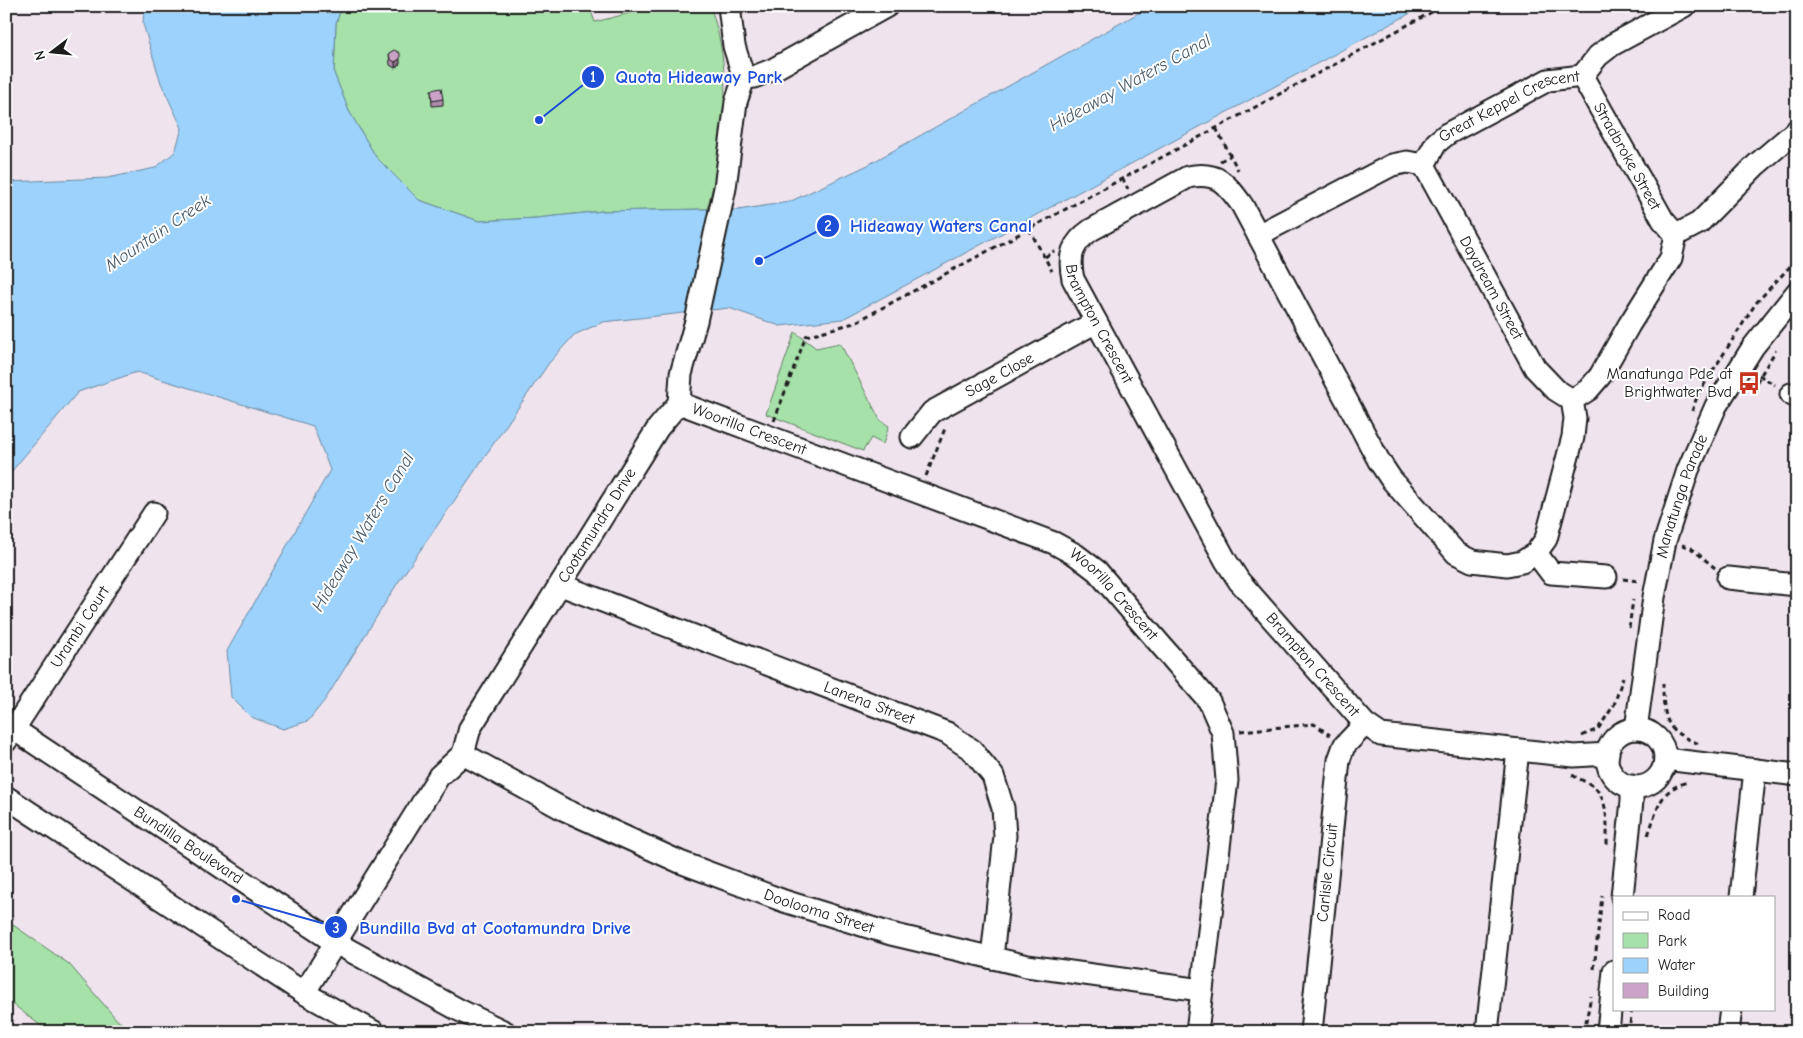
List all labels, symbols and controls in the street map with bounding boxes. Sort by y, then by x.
north arrow [28,28,78,78]
water label: Hideaway Waters Canal [1046,29,1215,136]
text: N [31,49,49,62]
callout: Quota Hideaway Park [581,60,793,93]
text: Quota Hideaway Park [616,67,783,88]
street label: Great Keppel Crescent [1435,67,1581,146]
text: 1 [590,68,596,86]
street label: Stradbroke Street [1590,99,1665,213]
water label: Mountain Creek [100,190,215,277]
callout: Hideaway Waters Canal [815,209,1042,242]
text: Hideaway Waters Canal [850,216,1032,237]
text: 2 [824,217,832,235]
street label: Daydream Street [1456,233,1527,343]
street label: Brampton Crescent [1062,263,1137,387]
street label: Sage Close [962,349,1037,401]
place label: Manatunga Pde at Brightwater Bvd [1607,365,1732,401]
bus stop icon: Manatunga Pde at Brightwater Bvd [1736,370,1762,396]
street label: Woorilla Crescent [690,400,809,459]
street label: Manatunga Parade [1653,432,1711,560]
water label: Hideaway Waters Canal [307,448,419,615]
street label: Cootamundra Drive [554,465,640,586]
street label: Woorilla Crescent [1066,544,1162,644]
street label: Urambi Court [47,582,113,671]
street label: Brampton Crescent [1262,609,1364,721]
street label: Lanena Street [821,678,917,729]
street label: Bundilla Boulevard [131,803,246,888]
street label: Carlisle Circuit [1313,822,1341,923]
street label: Doolooma Street [761,885,876,937]
legend [1613,896,1776,1010]
text: Road [1658,906,1690,924]
callout: Bundilla Bvd at Cootamundra Drive [324,911,641,944]
text: Bundilla Bvd at Cootamundra Drive [359,918,631,939]
text: 3 [332,919,340,937]
text: Park [1658,932,1687,950]
text: Water [1658,956,1695,974]
text: Building [1658,982,1709,1000]

